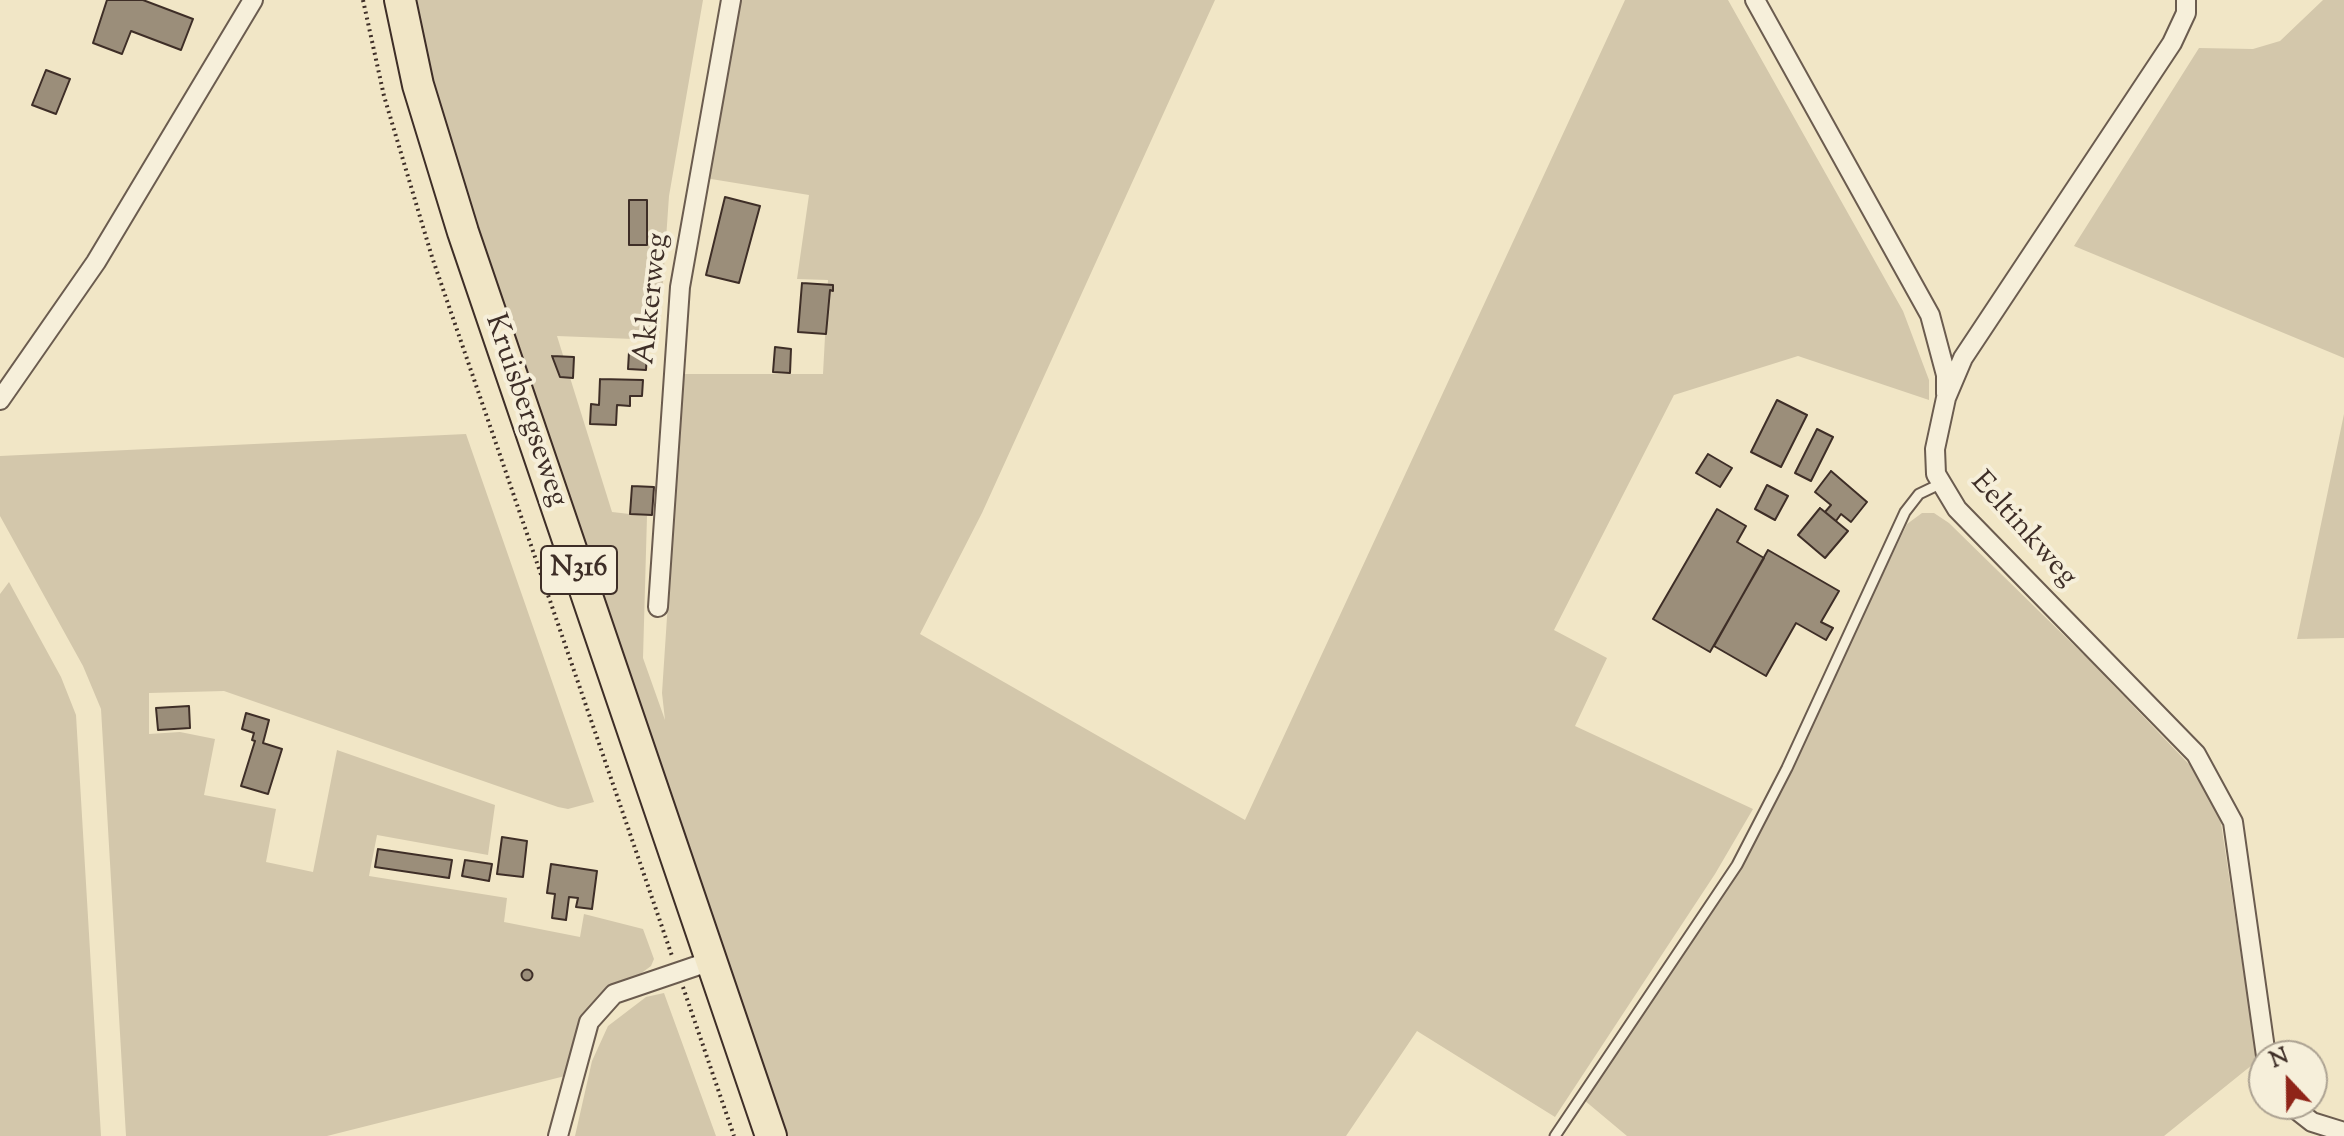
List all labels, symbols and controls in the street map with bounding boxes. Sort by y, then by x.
street label: Akkerweg [629,232,679,366]
street label: Kruisbergseweg [474,310,574,512]
street label: Eeltinkweg [1961,466,2083,596]
road number: N316 [541,546,617,594]
north arrow [2248,1040,2328,1120]
text: N [2266,1041,2294,1078]

